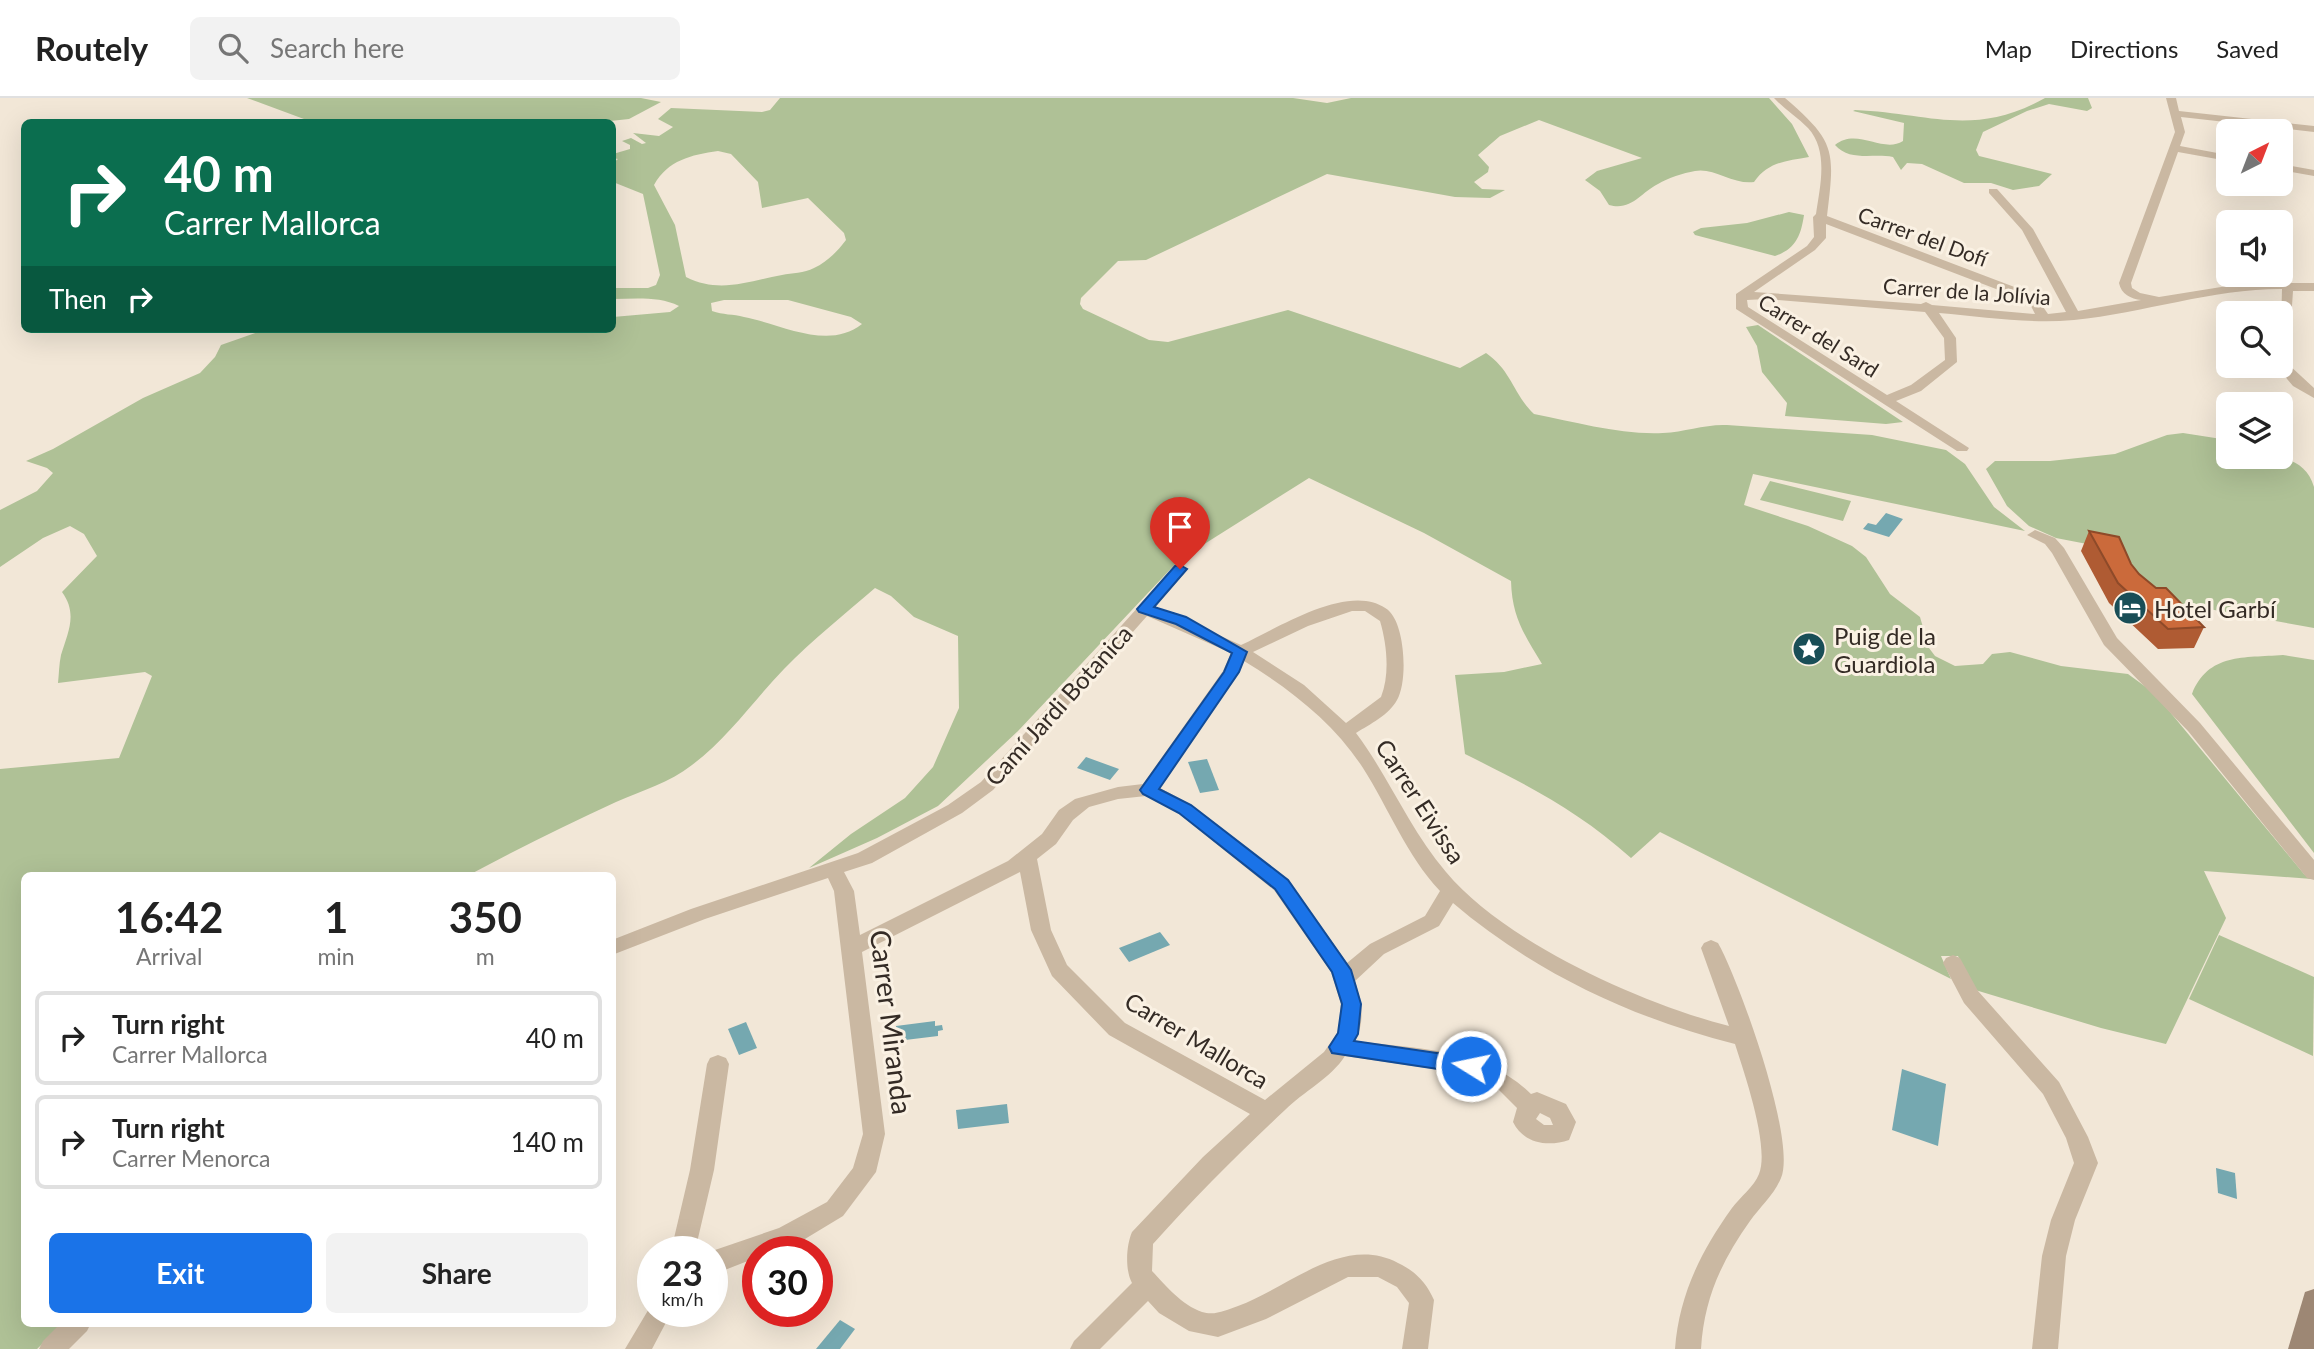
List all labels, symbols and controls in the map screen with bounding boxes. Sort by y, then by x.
search box [190,17,680,80]
text: Routely [35,28,148,68]
icon: search [214,29,252,67]
text: Search here [270,32,404,64]
text: Map [1985,34,2032,63]
text: Directions [2070,34,2178,63]
text: Saved [2216,34,2279,63]
north arrow [2216,119,2292,196]
map controls [2216,119,2293,469]
text: 40 m [164,144,274,202]
icon: right [49,147,140,238]
street label: Carrer del Dofí [1855,201,1992,271]
text: Carrer Mallorca [164,203,381,242]
button: sound [2216,210,2293,287]
street label: Carrer de la Jolívia [1882,273,2052,309]
icon: right [121,280,159,318]
text: Then [49,283,107,315]
street label: Carrer del Sard [1754,288,1884,382]
button: search [2216,301,2293,378]
button: layers [2216,392,2293,469]
pin [1150,497,1210,569]
icon: arrive [1161,508,1199,546]
hotel icon: Hotel Garbí [2111,589,2149,627]
place label: Hotel Garbí [2154,594,2277,623]
street label: Camí Jardi Botanica [978,619,1138,791]
place label: Puig de la Guardiola [1834,621,1936,678]
place icon: Puig de la Guardiola [1790,630,1828,668]
street label: Carrer Eivissa [1370,733,1472,869]
text: 16:42 [115,892,223,942]
text: 1 [324,892,348,942]
text: 350 [449,892,522,942]
street label: Carrer Miranda [864,928,920,1116]
text: Arrival [136,942,202,970]
text: min [317,942,355,970]
text: m [476,942,495,970]
street label: Carrer Mallorca [1120,986,1274,1094]
text: Turn right [112,1008,225,1040]
icon: right [53,1019,91,1057]
text: 40 m [526,1022,584,1054]
position arrow [1434,1029,1508,1103]
text: Carrer Mallorca [112,1040,268,1068]
text: Turn right [112,1112,225,1144]
icon: right [53,1123,91,1161]
text: 140 m [511,1126,584,1158]
text: Carrer Menorca [112,1144,270,1172]
button: Exit [49,1233,312,1313]
button: Share [326,1233,588,1313]
speed limit sign: 30 [742,1236,833,1327]
text: 23 [662,1251,703,1293]
text: km/h [661,1288,704,1310]

